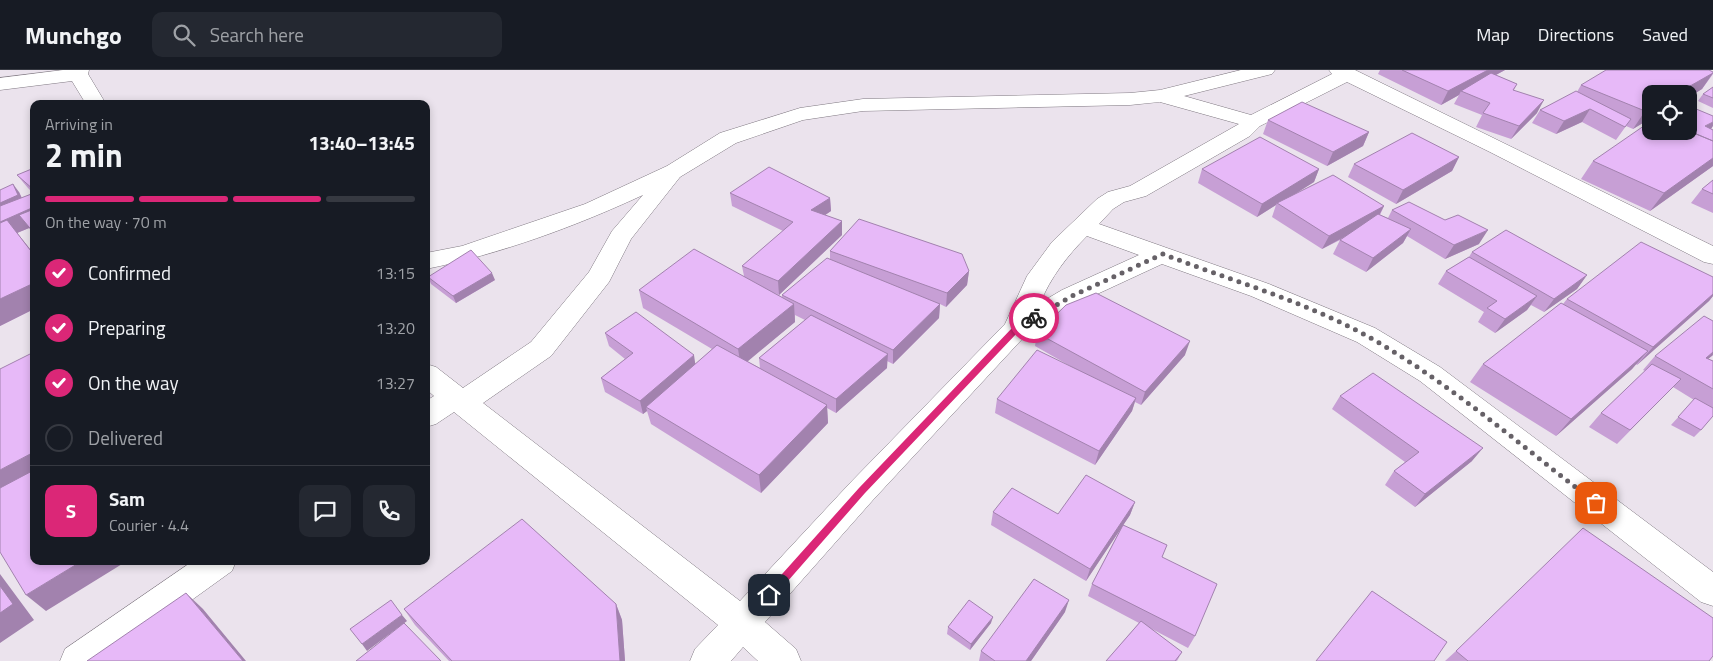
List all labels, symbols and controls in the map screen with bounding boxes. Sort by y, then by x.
search box [152,12,502,57]
text: Munchgo [25,17,122,53]
text: Search here [210,20,304,49]
icon: search [170,21,198,49]
text: Map [1476,21,1510,48]
text: Directions [1538,21,1614,48]
text: Saved [1642,21,1688,48]
map controls [1642,85,1697,140]
button: locate [1642,85,1697,140]
text: Arriving in [45,112,113,136]
text: 13:40–13:45 [308,128,415,157]
text: 2 min [45,131,123,179]
text: On the way · 70 m [45,210,167,234]
text: Confirmed [88,258,171,287]
icon: check [45,259,73,287]
text: 13:15 [376,261,415,285]
courier [1009,293,1059,343]
icon: bike [1020,304,1048,332]
text: Preparing [88,313,165,342]
icon: check [45,314,73,342]
text: 13:20 [376,316,415,340]
text: On the way [88,368,179,397]
icon: check [45,369,73,397]
text: 13:27 [376,371,415,395]
text: Delivered [88,423,163,452]
pin [1575,482,1617,524]
text: Sam [109,484,145,513]
button: chat [299,485,351,537]
button: phone [363,485,415,537]
icon: bag [1582,489,1610,517]
text: S [66,496,76,525]
text: Courier · 4.4 [109,513,189,537]
pin [748,574,790,616]
icon: home [755,581,783,609]

